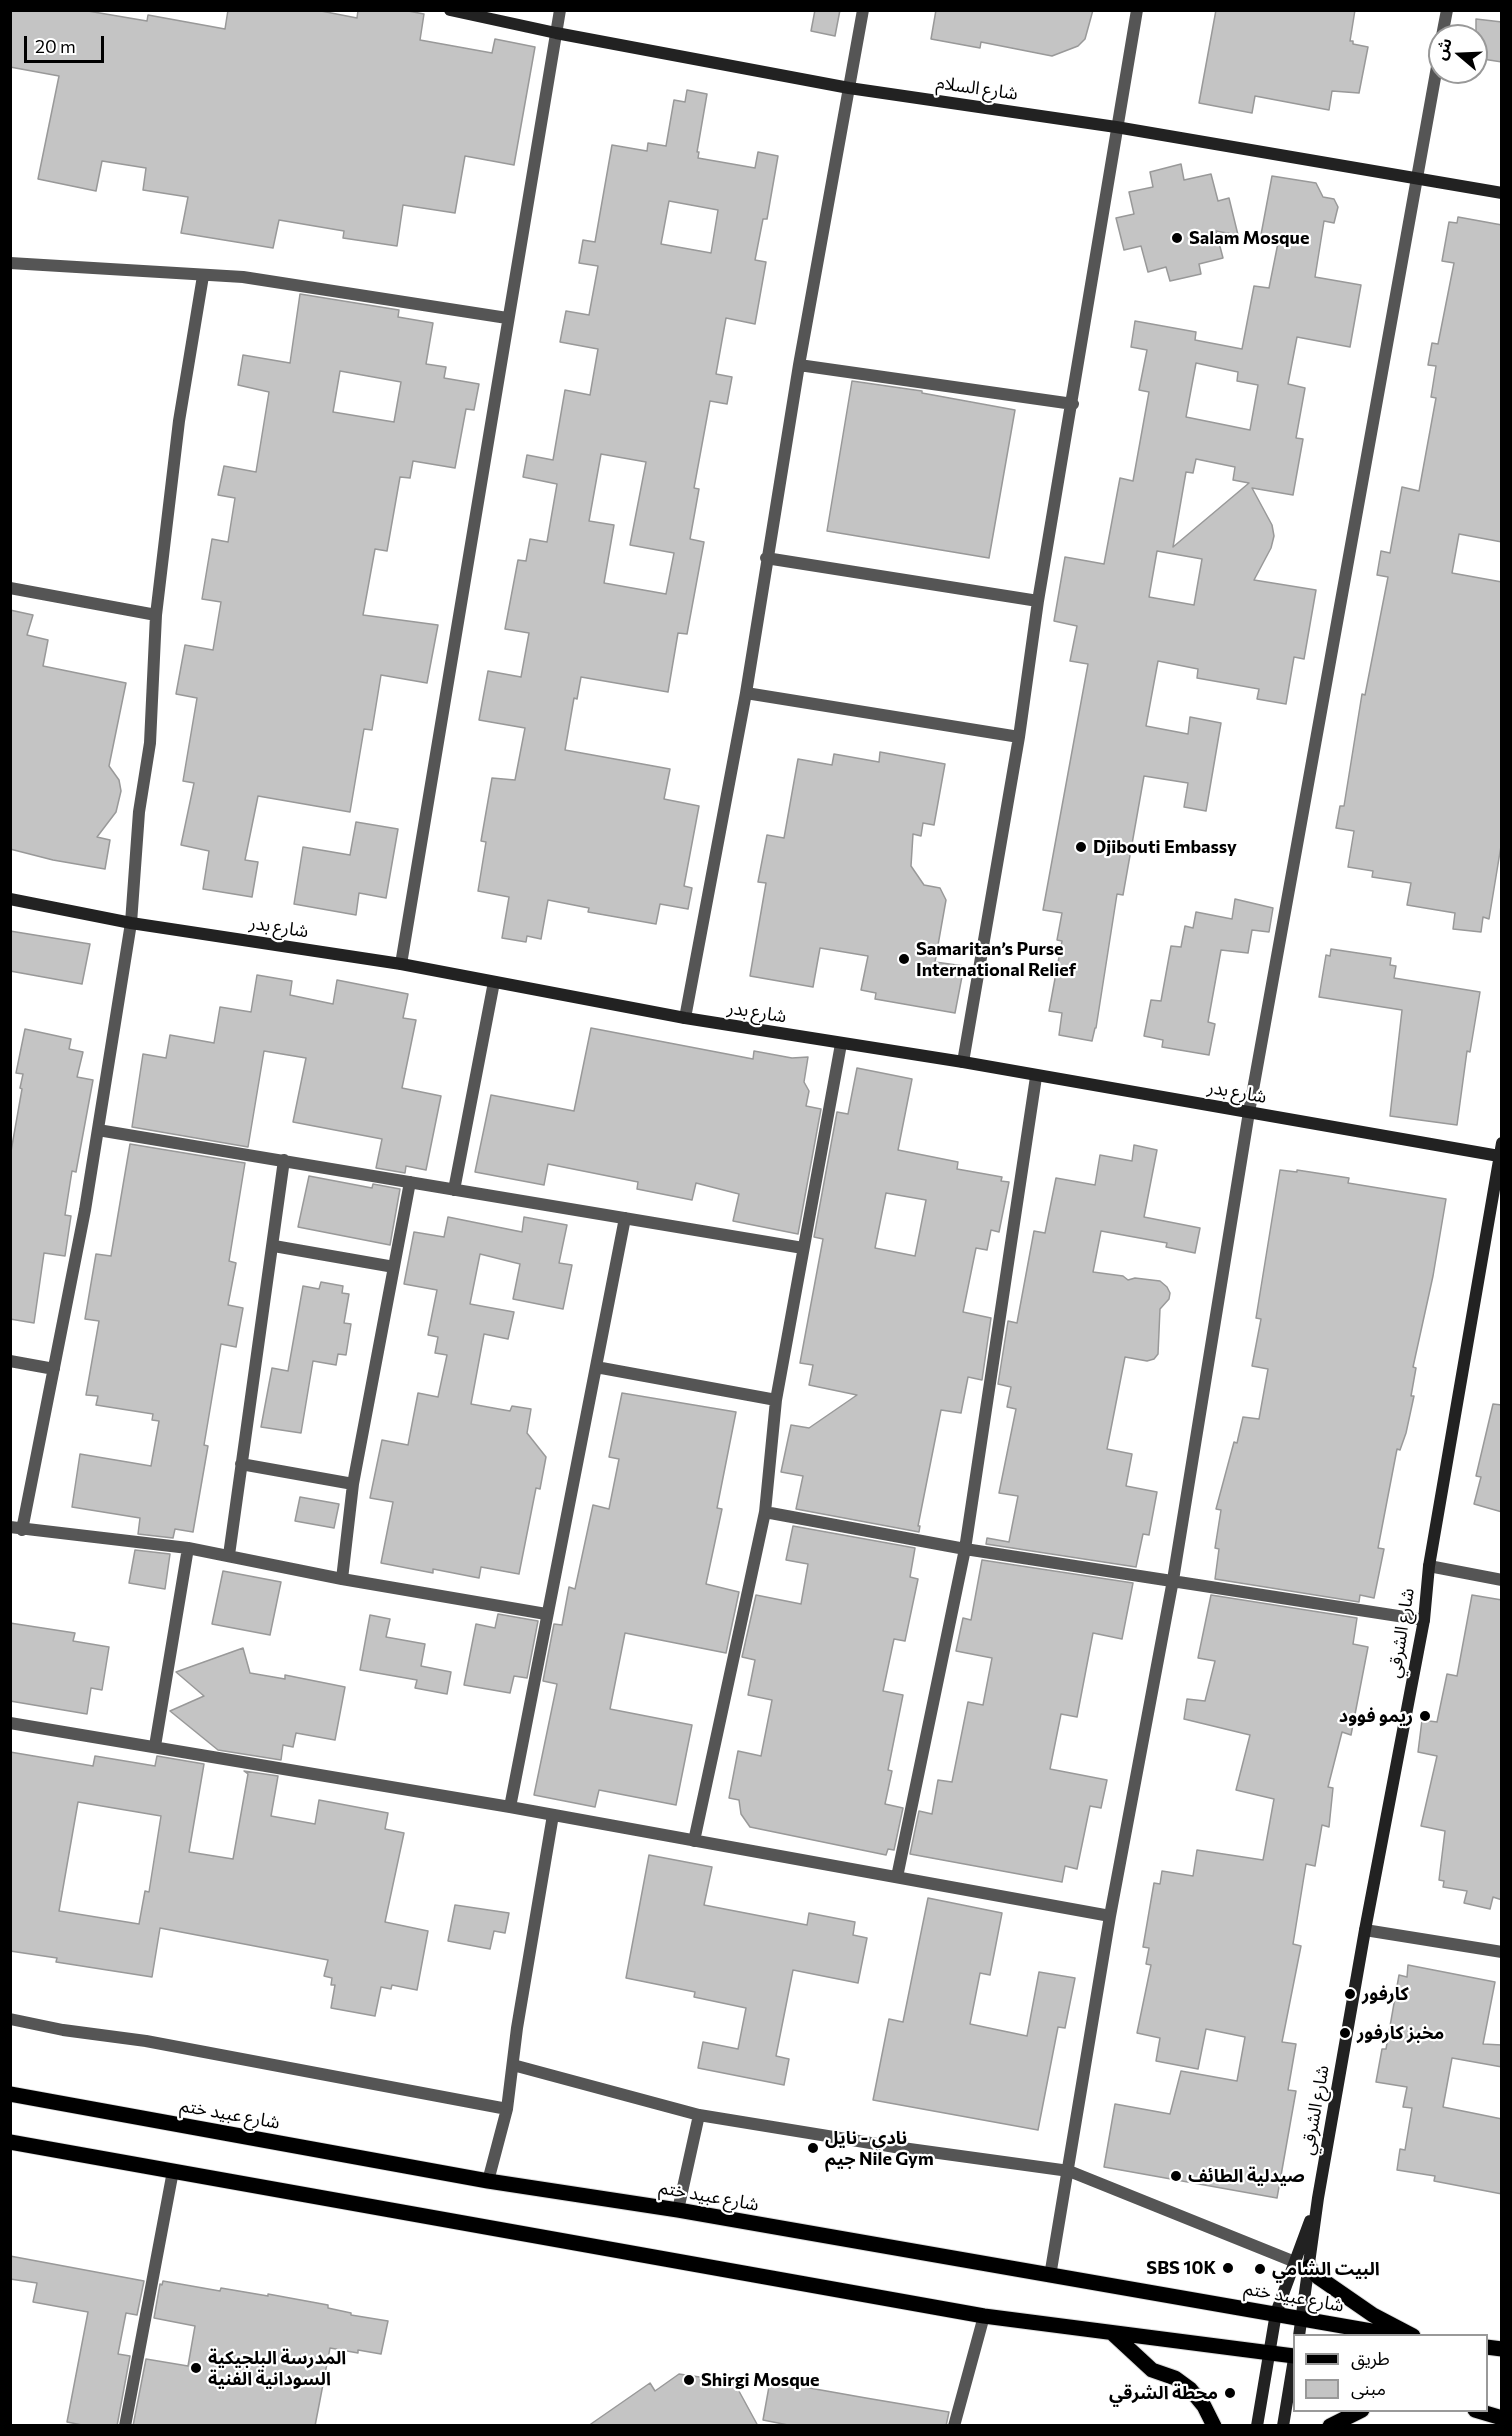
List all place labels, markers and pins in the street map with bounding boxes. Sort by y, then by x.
place label: Salam Mosque [1189,227,1309,249]
marker: Salam Mosque [1170,231,1184,245]
place label: Djibouti Embassy [1093,836,1237,858]
marker: Djibouti Embassy [1074,840,1088,854]
place label: Samaritan’s Purse International Relief [916,938,1076,980]
marker: Samaritan’s Purse International Relief [897,952,911,966]
place label: ريمو فوود [1339,1705,1413,1727]
marker: ريمو فوود [1418,1709,1432,1723]
place label: كارفور [1362,1983,1409,2005]
marker: كارفور [1343,1987,1357,2001]
place label: مخبز كارفور [1357,2022,1444,2044]
marker: مخبز كارفور [1338,2026,1352,2040]
place label: نادي - نايل جيم Nile Gym [825,2127,934,2170]
marker: نادي - نايل جيم Nile Gym [806,2141,820,2155]
place label: صيدلية الطائف [1188,2165,1305,2187]
marker: صيدلية الطائف [1169,2169,1183,2183]
place label: SBS 10K [1146,2257,1216,2279]
place label: البيت الشامي [1272,2258,1380,2280]
marker: SBS 10K [1221,2261,1235,2275]
marker: البيت الشامي [1253,2262,1267,2276]
place label: المدرسة البلجيكية السودانية الفنية [208,2347,346,2390]
marker: المدرسة البلجيكية السودانية الفنية [189,2361,203,2375]
place label: Shirgi Mosque [701,2369,820,2391]
marker: Shirgi Mosque [682,2373,696,2387]
place label: محطة الشرقي [1109,2382,1218,2404]
marker: محطة الشرقي [1223,2386,1237,2400]

